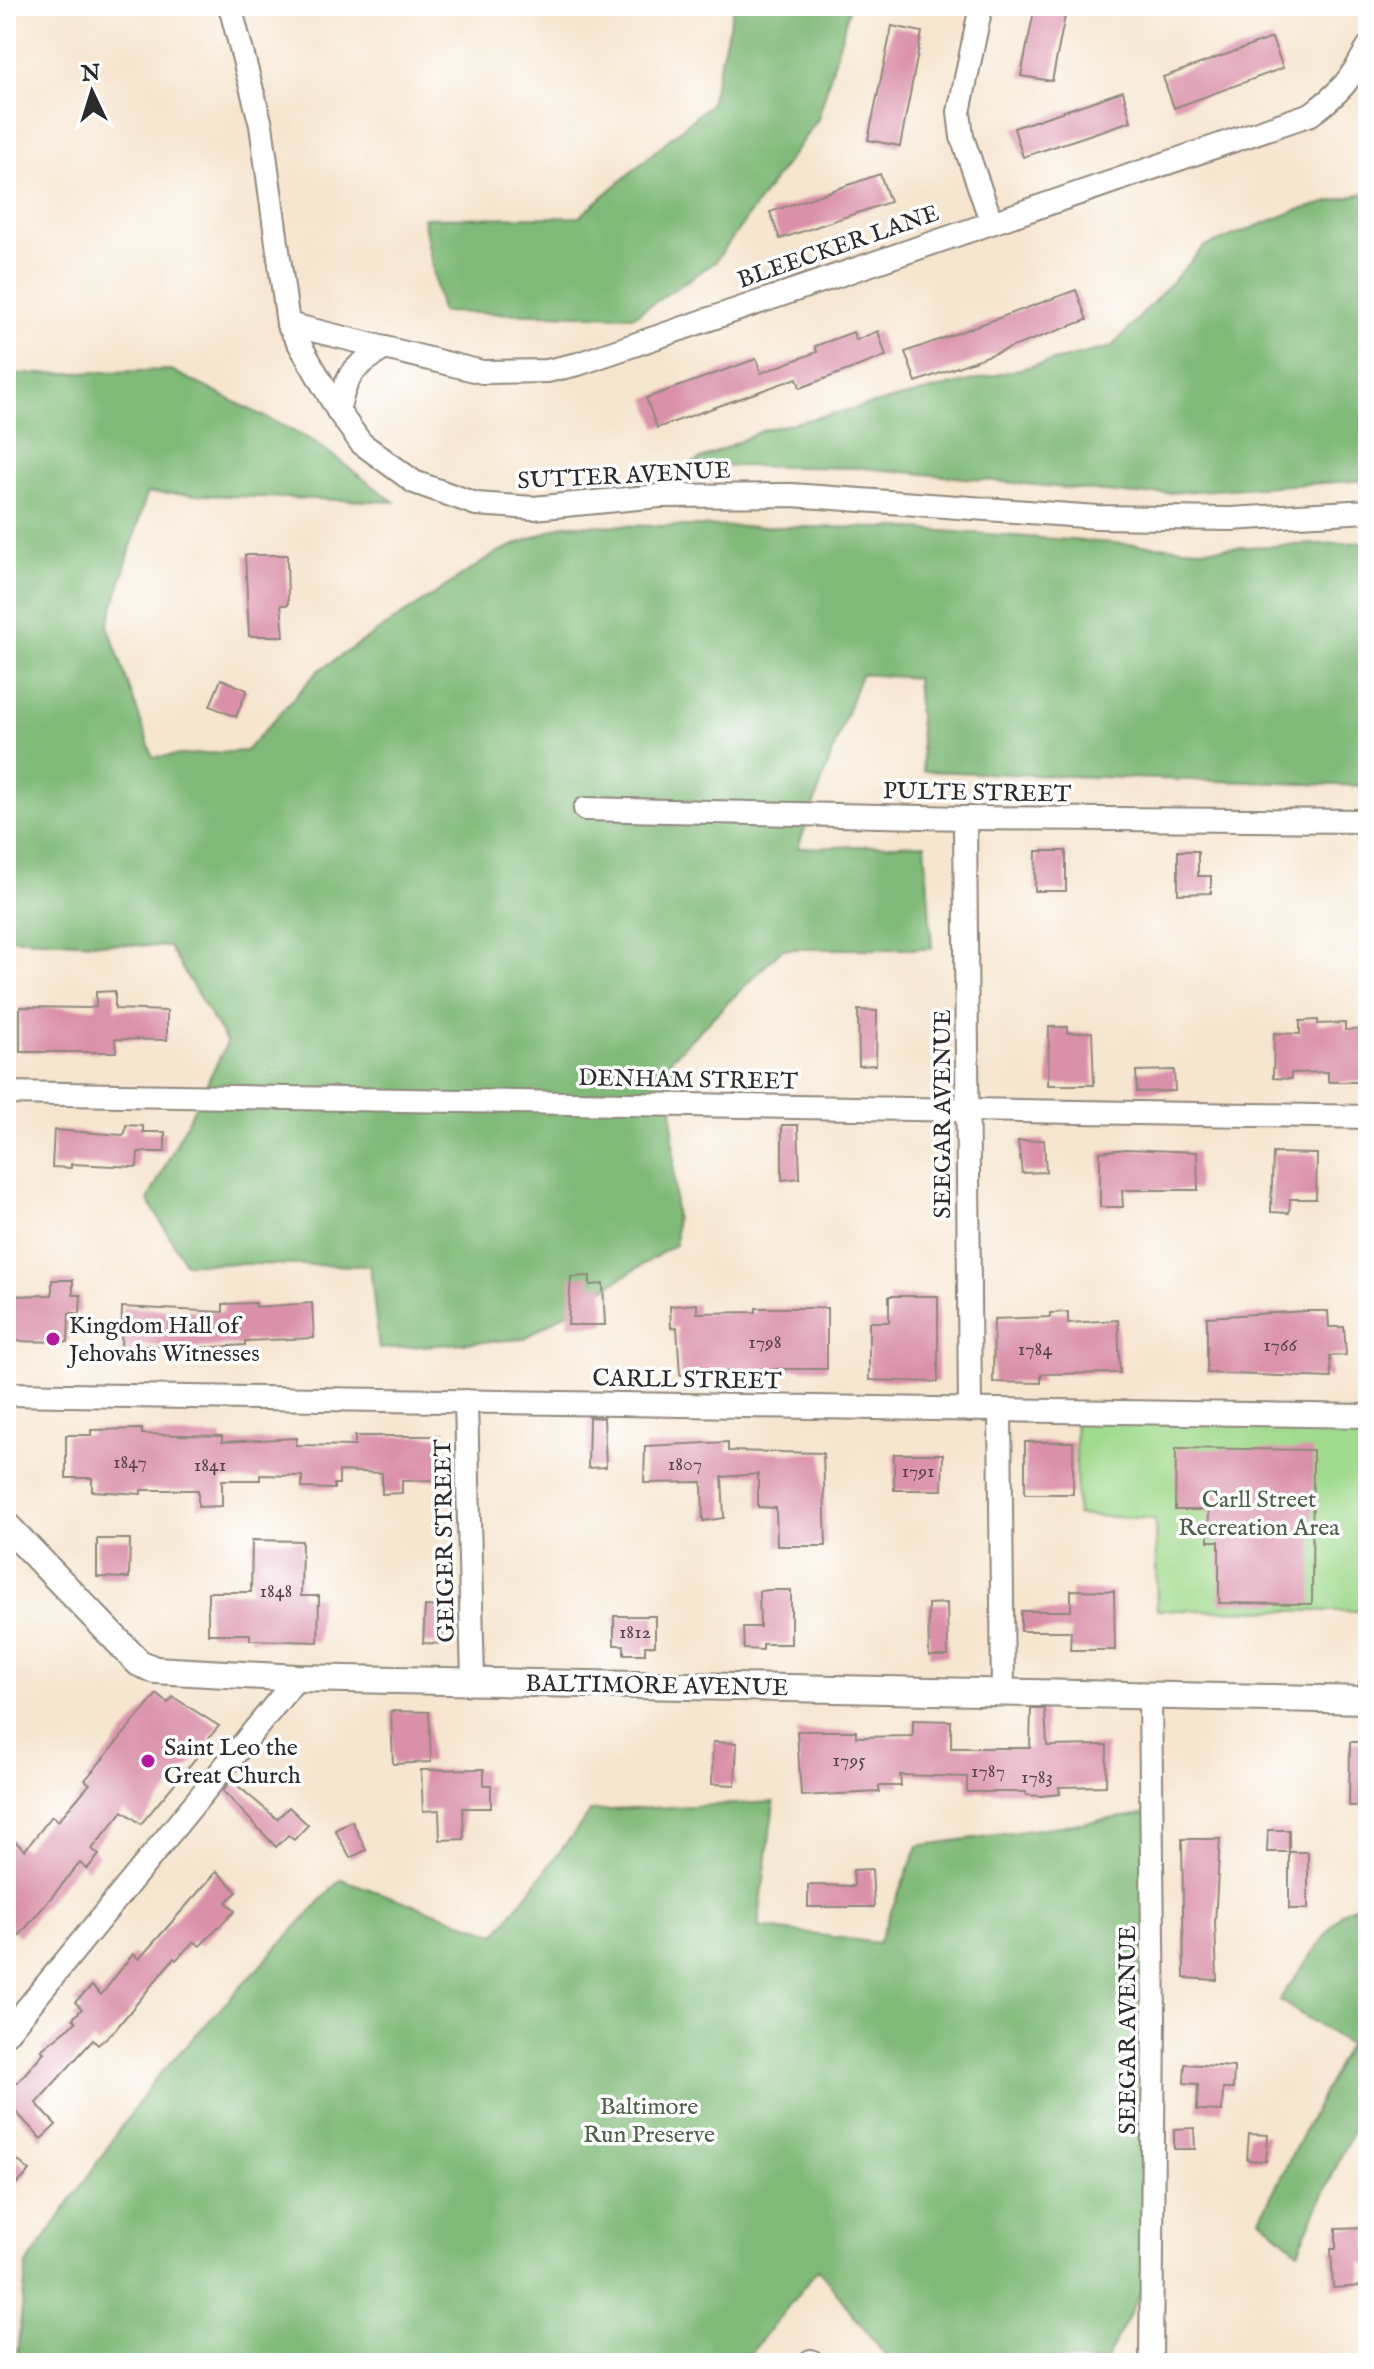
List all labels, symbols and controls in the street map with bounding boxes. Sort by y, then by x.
north arrow [52,52,132,132]
text: N [79,59,101,89]
street label: BLEECKER LANE [733,198,943,296]
street label: SUTTER AVENUE [517,455,731,498]
street label: PULTE STREET [883,776,1072,811]
street label: SEEGAR AVENUE [928,1009,959,1219]
street label: DENHAM STREET [578,1063,799,1098]
place label: Kingdom Hall of Jehovahs Witnesses [66,1311,260,1370]
marker: Kingdom Hall of Jehovahs Witnesses [44,1330,62,1348]
house number: 1798 [748,1330,782,1355]
house number: 1766 [1263,1333,1297,1358]
house number: 1784 [1018,1337,1052,1362]
street label: CARLL STREET [592,1363,782,1398]
street label: GEIGER STREET [428,1438,463,1643]
house number: 1847 [113,1450,147,1475]
house number: 1807 [668,1452,702,1477]
house number: 1841 [194,1453,226,1478]
house number: 1791 [902,1459,934,1484]
park label: Carll Street Recreation Area [1178,1485,1340,1544]
house number: 1848 [260,1579,292,1604]
house number: 1812 [619,1620,651,1645]
street label: BALTIMORE AVENUE [525,1669,789,1704]
place label: Saint Leo the Great Church [164,1733,301,1792]
house number: 1795 [833,1748,865,1773]
marker: Saint Leo the Great Church [139,1752,157,1770]
house number: 1787 [971,1759,1005,1784]
house number: 1783 [1021,1765,1053,1790]
street label: SEEGAR AVENUE [1113,1925,1144,2135]
park label: Baltimore Run Preserve [583,2092,715,2151]

